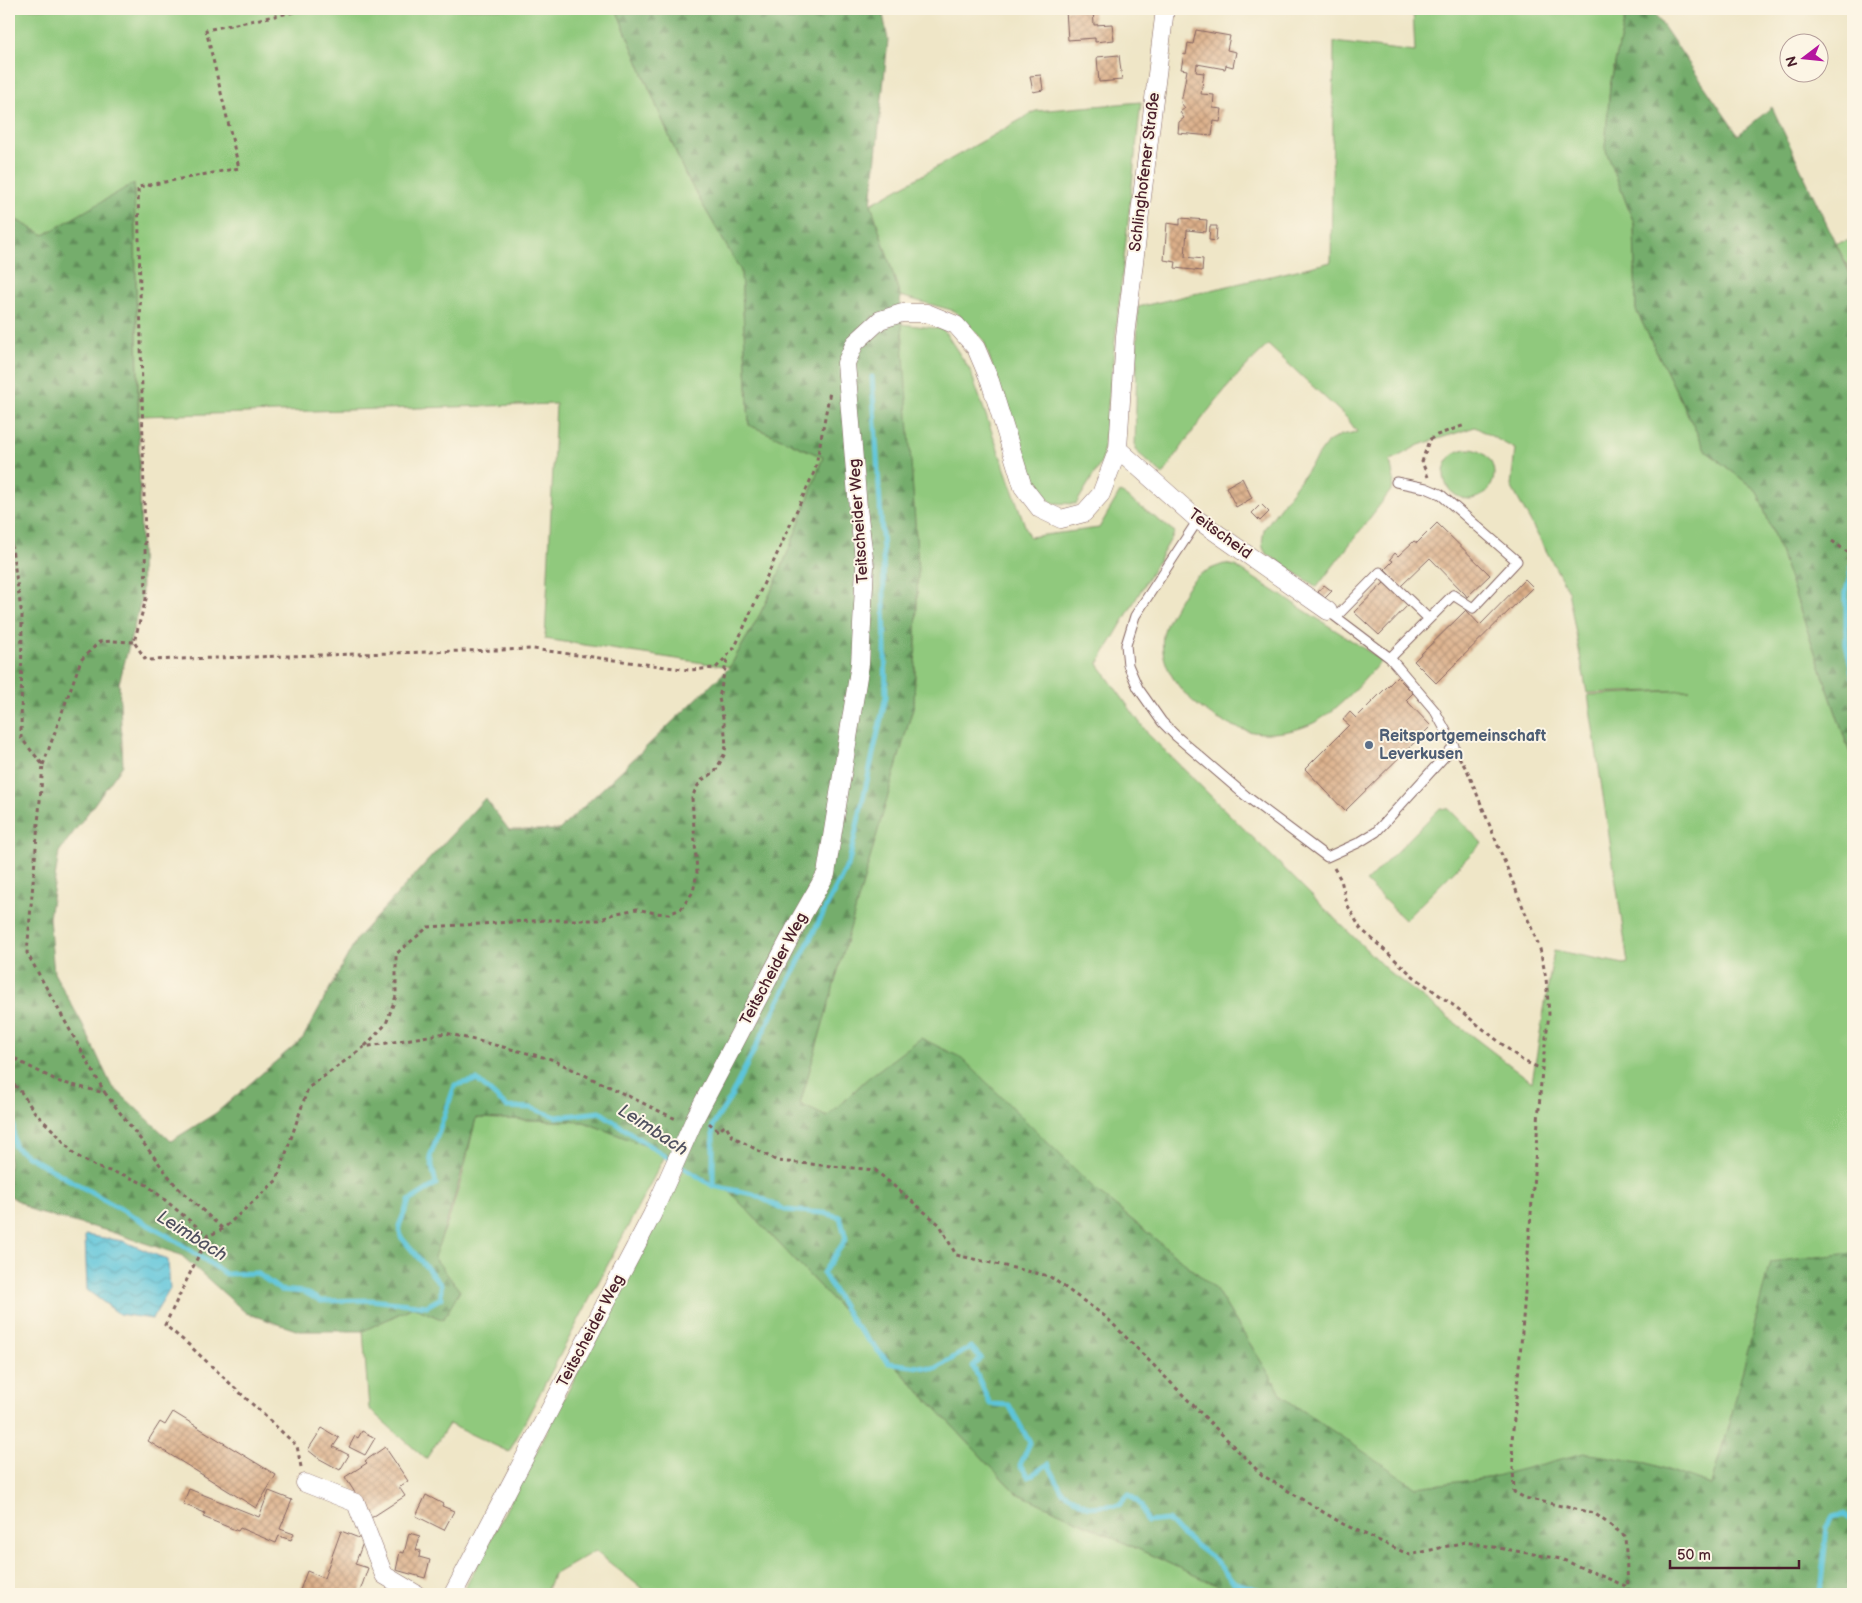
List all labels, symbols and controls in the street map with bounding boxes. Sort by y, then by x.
north arrow [1780,32,1830,82]
text: N [1782,54,1802,69]
street label: Schlinghofener Straße [1126,91,1164,253]
street label: Teitscheider Weg [845,458,873,584]
street label: Teitscheid [1185,505,1255,563]
place label: Reitsportgemeinschaft Leverkusen [1379,727,1547,764]
marker: Reitsportgemeinschaft Leverkusen [1363,739,1375,751]
street label: Teitscheider Weg [736,909,812,1029]
water label: Leimbach [614,1100,692,1160]
water label: Leimbach [153,1206,231,1266]
street label: Teitscheider Weg [553,1271,629,1391]
scale bar [1670,1538,1798,1570]
text: 50 m [1677,1546,1711,1565]

